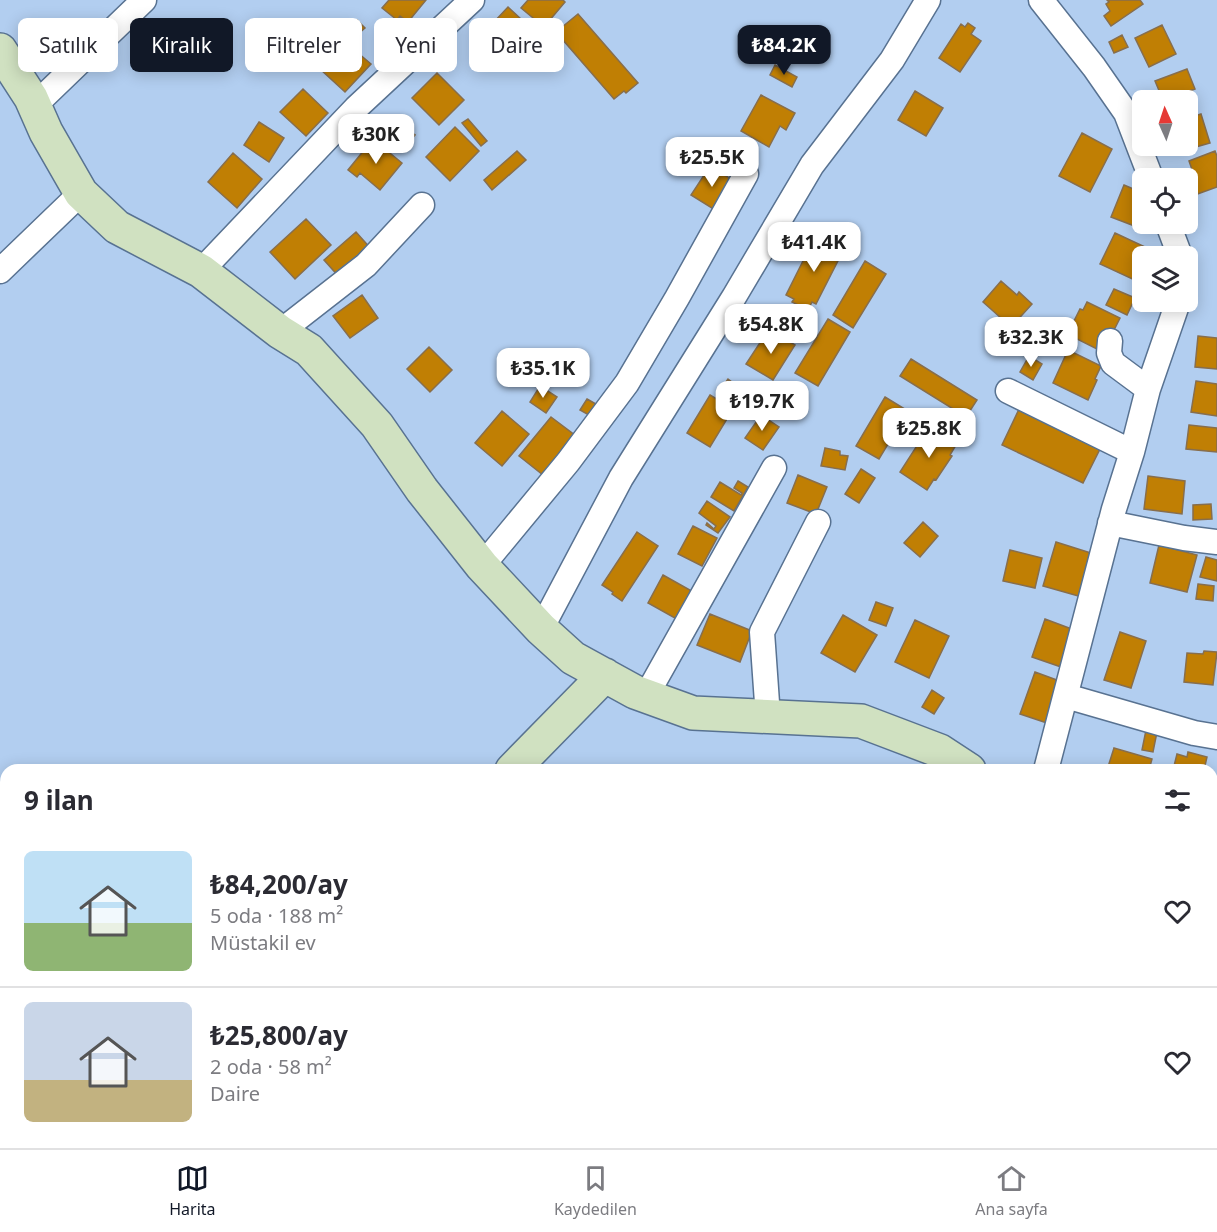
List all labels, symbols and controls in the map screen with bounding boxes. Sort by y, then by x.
chip: Satılık [18,18,118,72]
chip: Kiralık [130,18,233,72]
chip: Filtreler [245,18,362,72]
chip: Yeni [374,18,457,72]
chip: Daire [469,18,564,72]
pin: ₺84.2K [735,25,833,76]
text: ₺84.2K [752,31,816,58]
north arrow [1132,90,1198,156]
map controls [1132,90,1198,312]
pin: ₺30K [340,114,412,165]
text: ₺30K [352,120,400,147]
pin: ₺25.5K [663,137,761,188]
text: ₺25.5K [680,143,744,170]
button: locate [1132,168,1198,234]
pin: ₺41.4K [765,222,863,273]
text: ₺41.4K [782,228,846,255]
button: layers [1132,246,1198,312]
pin: ₺54.8K [722,304,820,355]
text: ₺54.8K [739,310,803,337]
pin: ₺32.3K [982,317,1080,368]
text: ₺32.3K [999,323,1063,350]
pin: ₺35.1K [494,348,592,399]
text: ₺35.1K [511,354,575,381]
pin: ₺19.7K [713,381,811,432]
text: ₺19.7K [730,387,794,414]
pin: ₺25.8K [880,408,978,459]
text: ₺25.8K [897,414,961,441]
text: 9 ilan [24,782,94,818]
icon: filters [1161,784,1194,817]
text: ₺84,200/ay [210,866,348,902]
icon: home [72,875,144,947]
icon: heart [1161,895,1194,928]
text: 5 oda · 188 m² [210,902,343,929]
text: Müstakil ev [210,929,316,956]
text: ₺25,800/ay [210,1017,348,1053]
icon: home [72,1026,144,1098]
icon: heart [1161,1046,1194,1079]
text: 2 oda · 58 m² [210,1053,332,1080]
text: Daire [210,1080,260,1107]
tab: Harita [169,1162,216,1220]
tab: Kaydedilen [554,1162,637,1220]
tab: Ana sayfa [975,1162,1048,1220]

